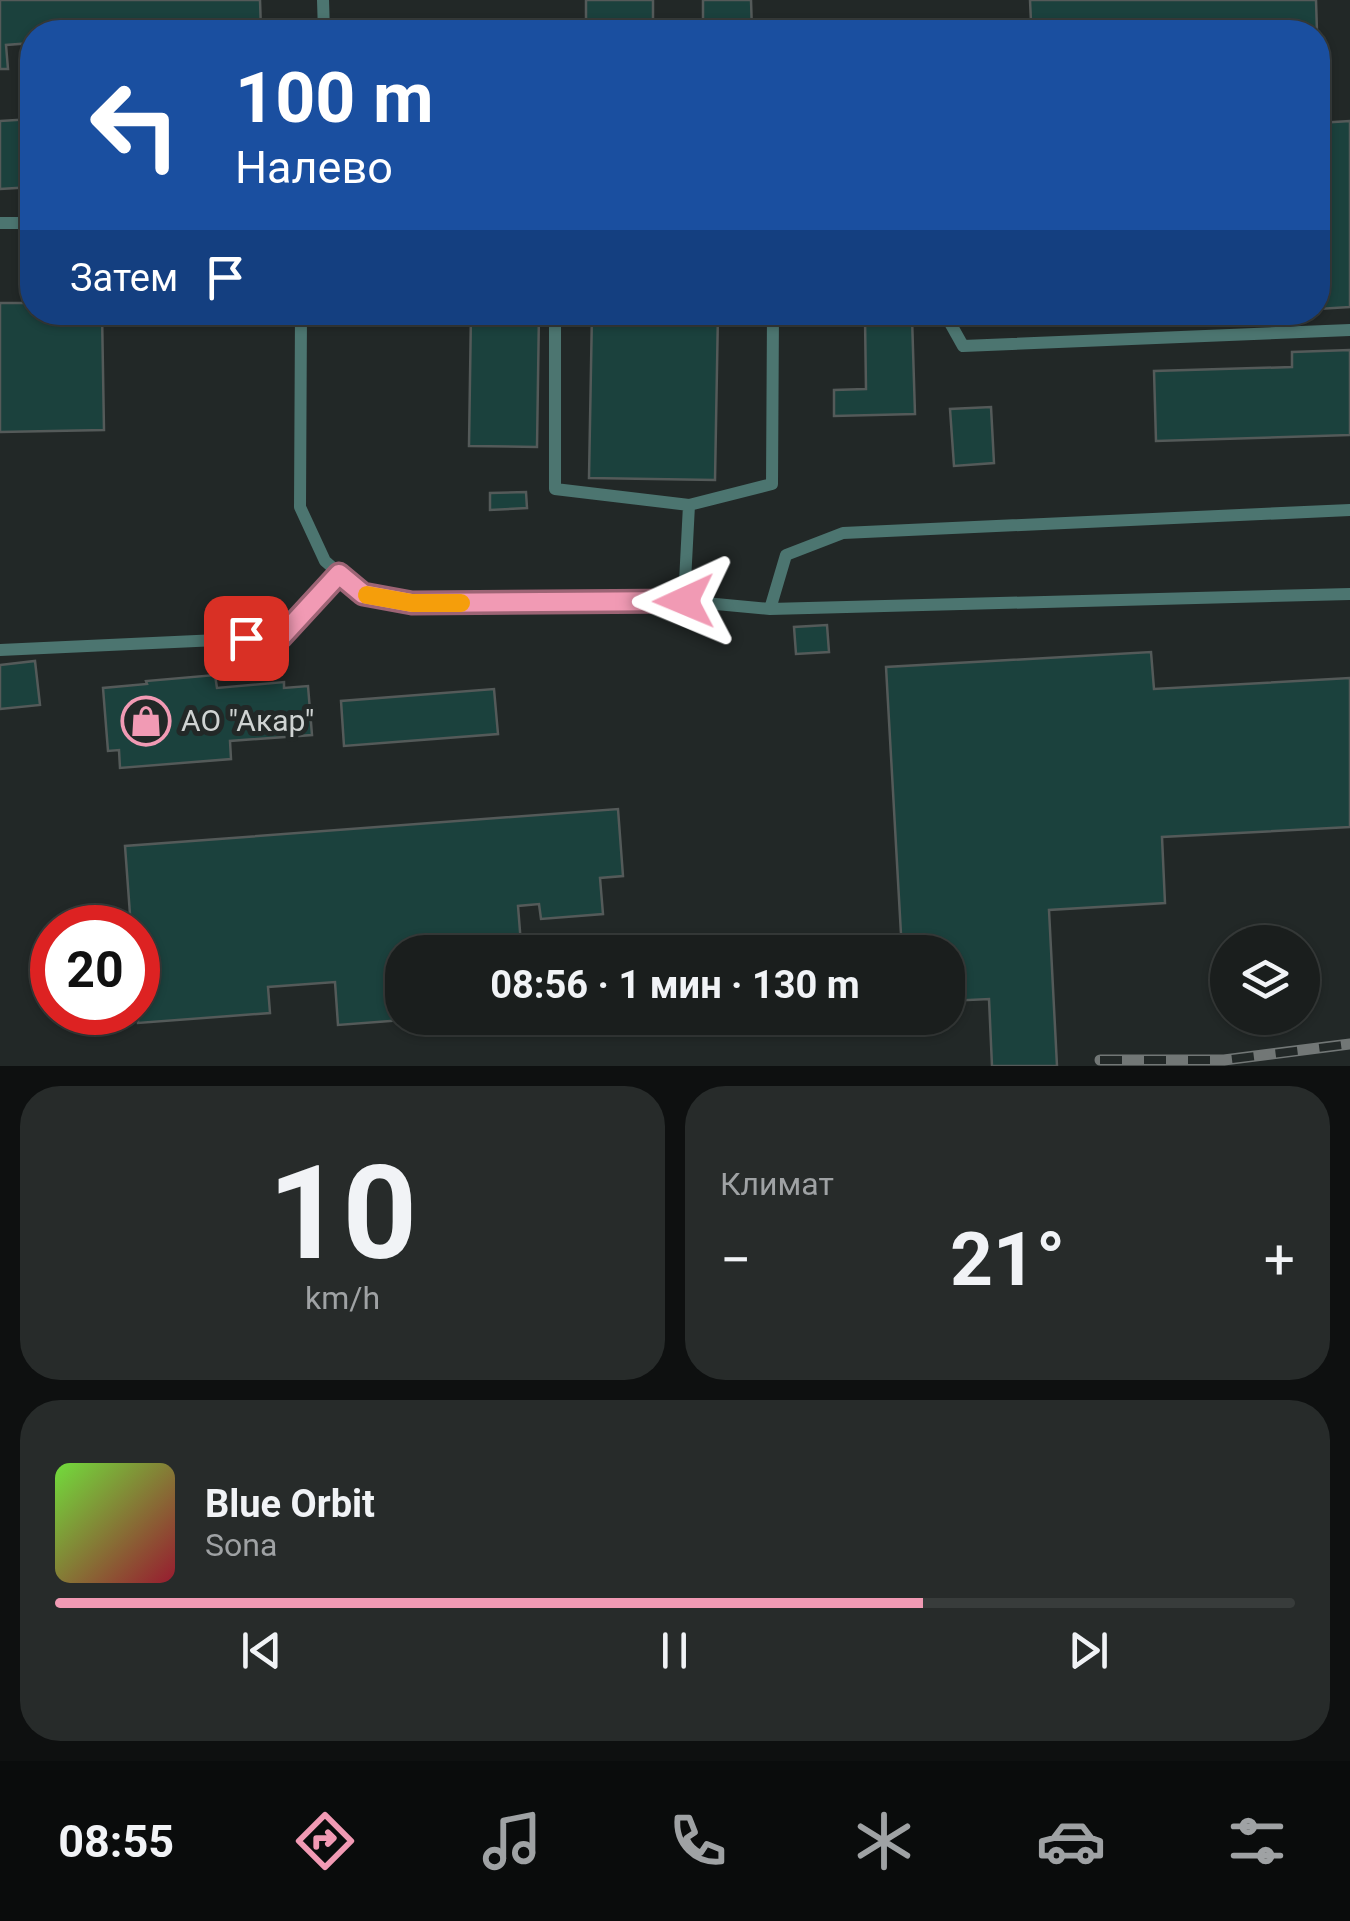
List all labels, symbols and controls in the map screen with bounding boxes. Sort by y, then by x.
text: 100 m [235,57,434,139]
icon: left [70,60,200,190]
text: Налево [235,141,393,194]
icon: arrive [198,250,253,305]
text: Затем [70,256,178,300]
position arrow [632,549,736,653]
pin [204,596,289,681]
icon: arrive [219,611,274,666]
shop icon: АО "Акар" [120,695,172,747]
place label: АО "Акар" [181,703,314,738]
speed limit sign: 20 [30,905,160,1035]
map controls [1210,925,1320,1035]
button: layers [1210,925,1320,1035]
text: 08:56 · 1 мин · 130 m [490,963,860,1007]
text: 10 [268,1137,417,1290]
text: Климат [720,1165,834,1203]
text: 21° [950,1215,1065,1303]
text: − [720,1228,751,1292]
text: + [1264,1228,1295,1292]
text: km/h [305,1279,380,1317]
text: Blue Orbit [205,1482,375,1526]
text: Sona [205,1526,277,1564]
icon: previous [234,1623,289,1678]
icon: pause [647,1623,702,1678]
icon: next [1061,1623,1116,1678]
icon: directions [290,1806,360,1876]
icon: music [477,1806,547,1876]
icon: phone [663,1806,733,1876]
icon: climate [849,1806,919,1876]
icon: car [1036,1806,1106,1876]
icon: filters [1222,1806,1292,1876]
text: 08:55 [58,1815,174,1868]

